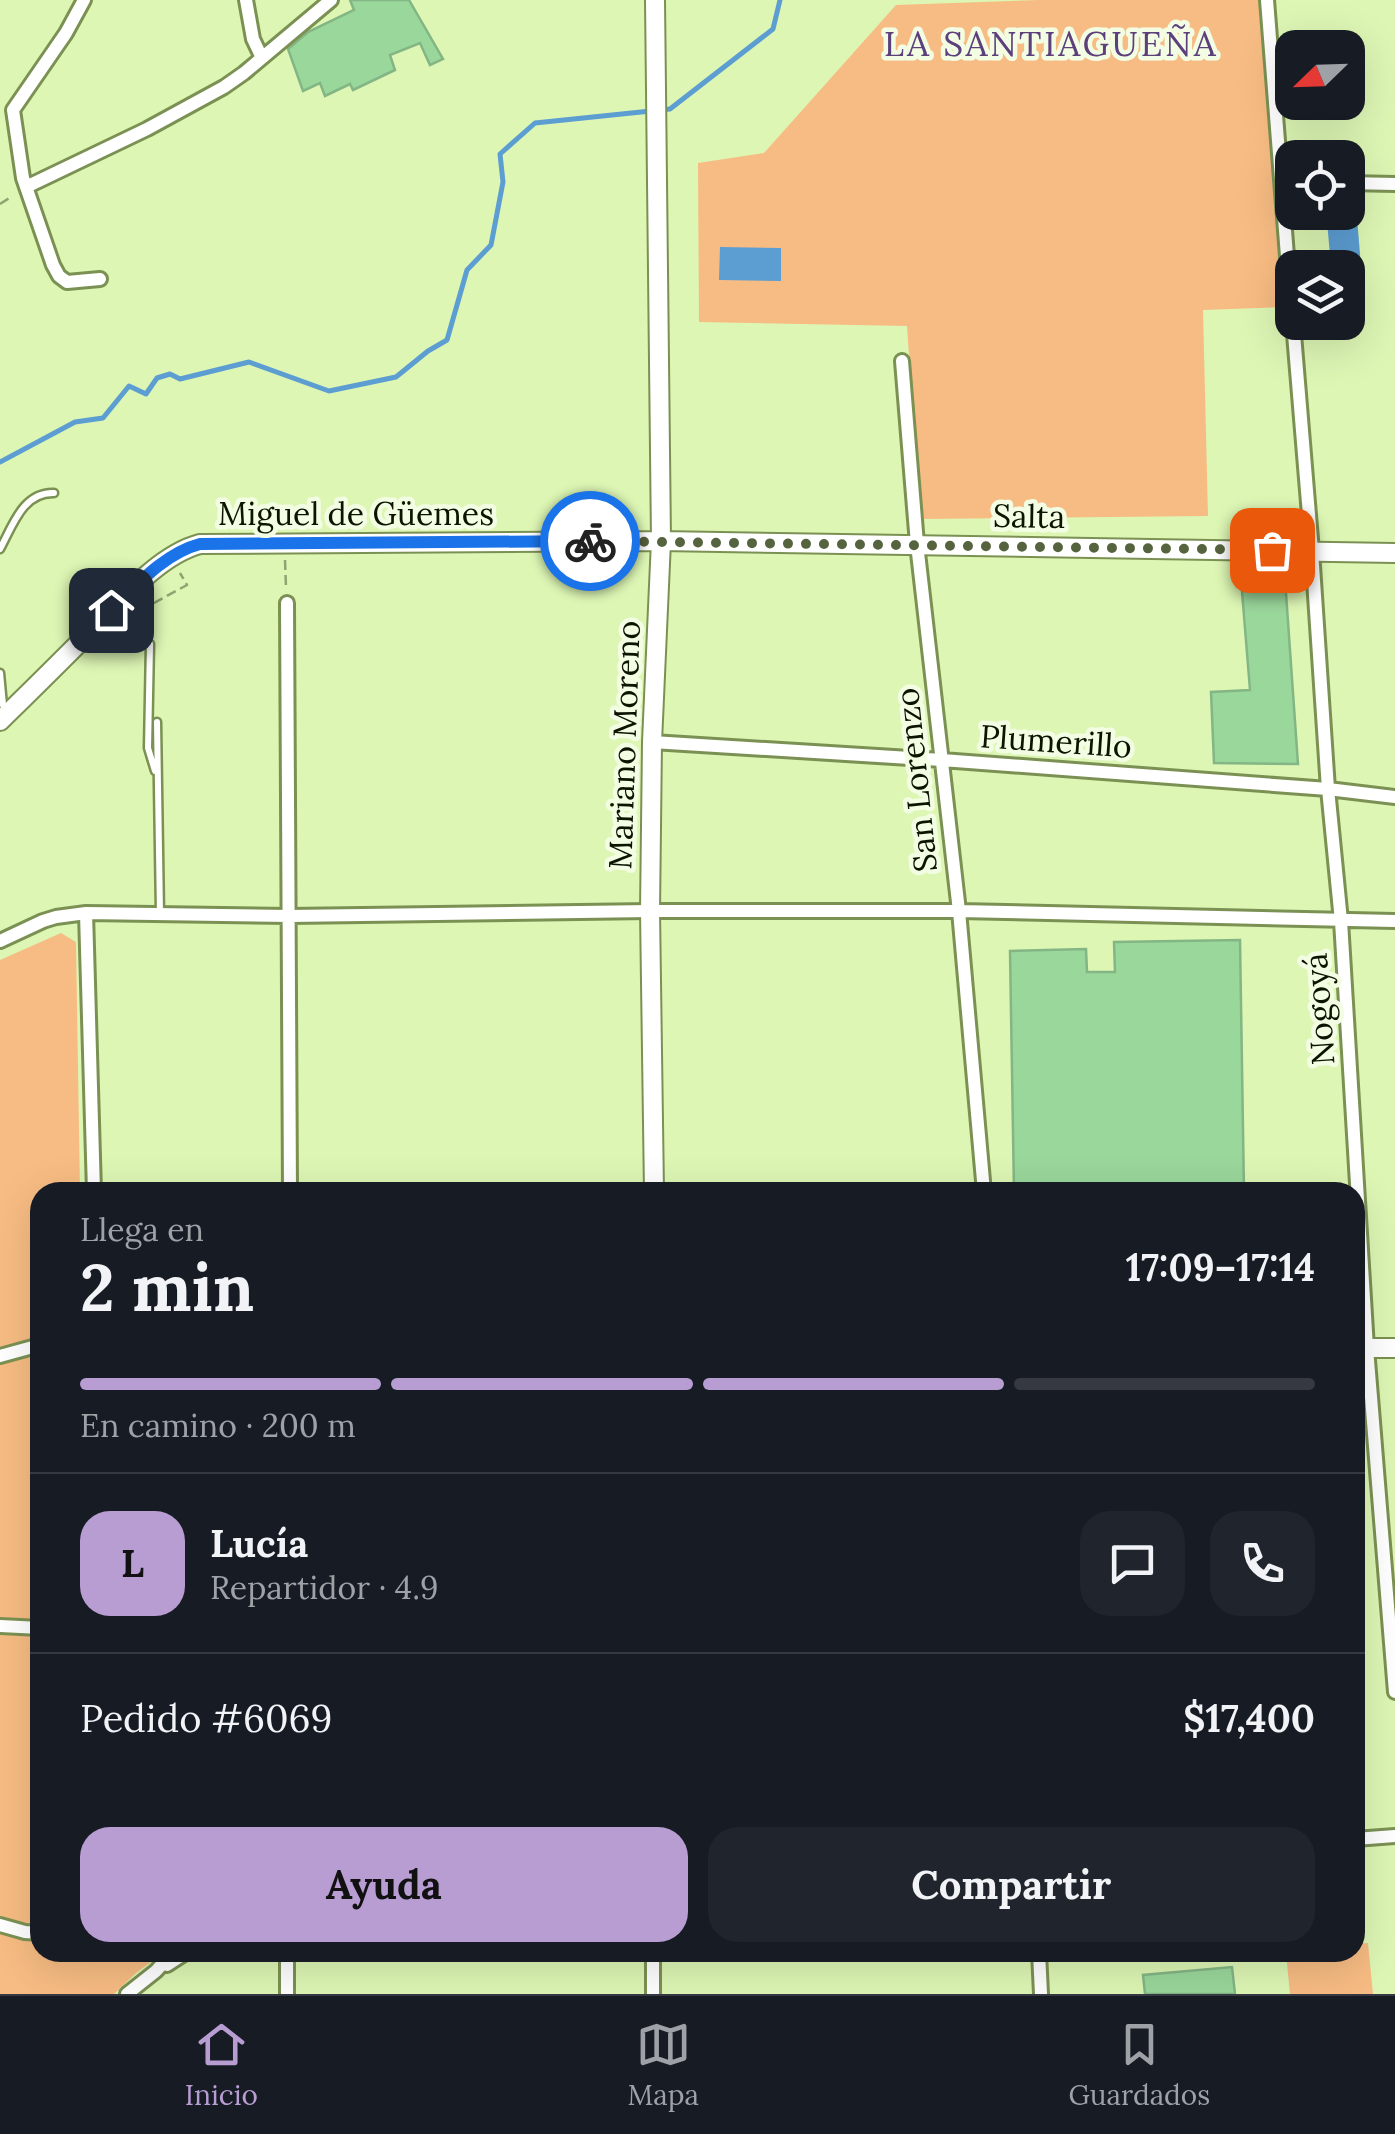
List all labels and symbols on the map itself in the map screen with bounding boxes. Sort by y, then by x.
district label: LA SANTIAGUEÑA [884,21,1218,66]
north arrow [1275,30,1365,120]
courier [540,491,640,591]
street label: Miguel de Güemes [218,493,494,534]
street label: Salta [993,495,1065,537]
pin [1230,508,1315,593]
pin [69,568,154,653]
street label: Mariano Moreno [599,620,649,870]
street label: San Lorenzo [886,686,946,874]
street label: Plumerillo [979,715,1133,767]
street label: Nogoyá [1295,952,1343,1066]

